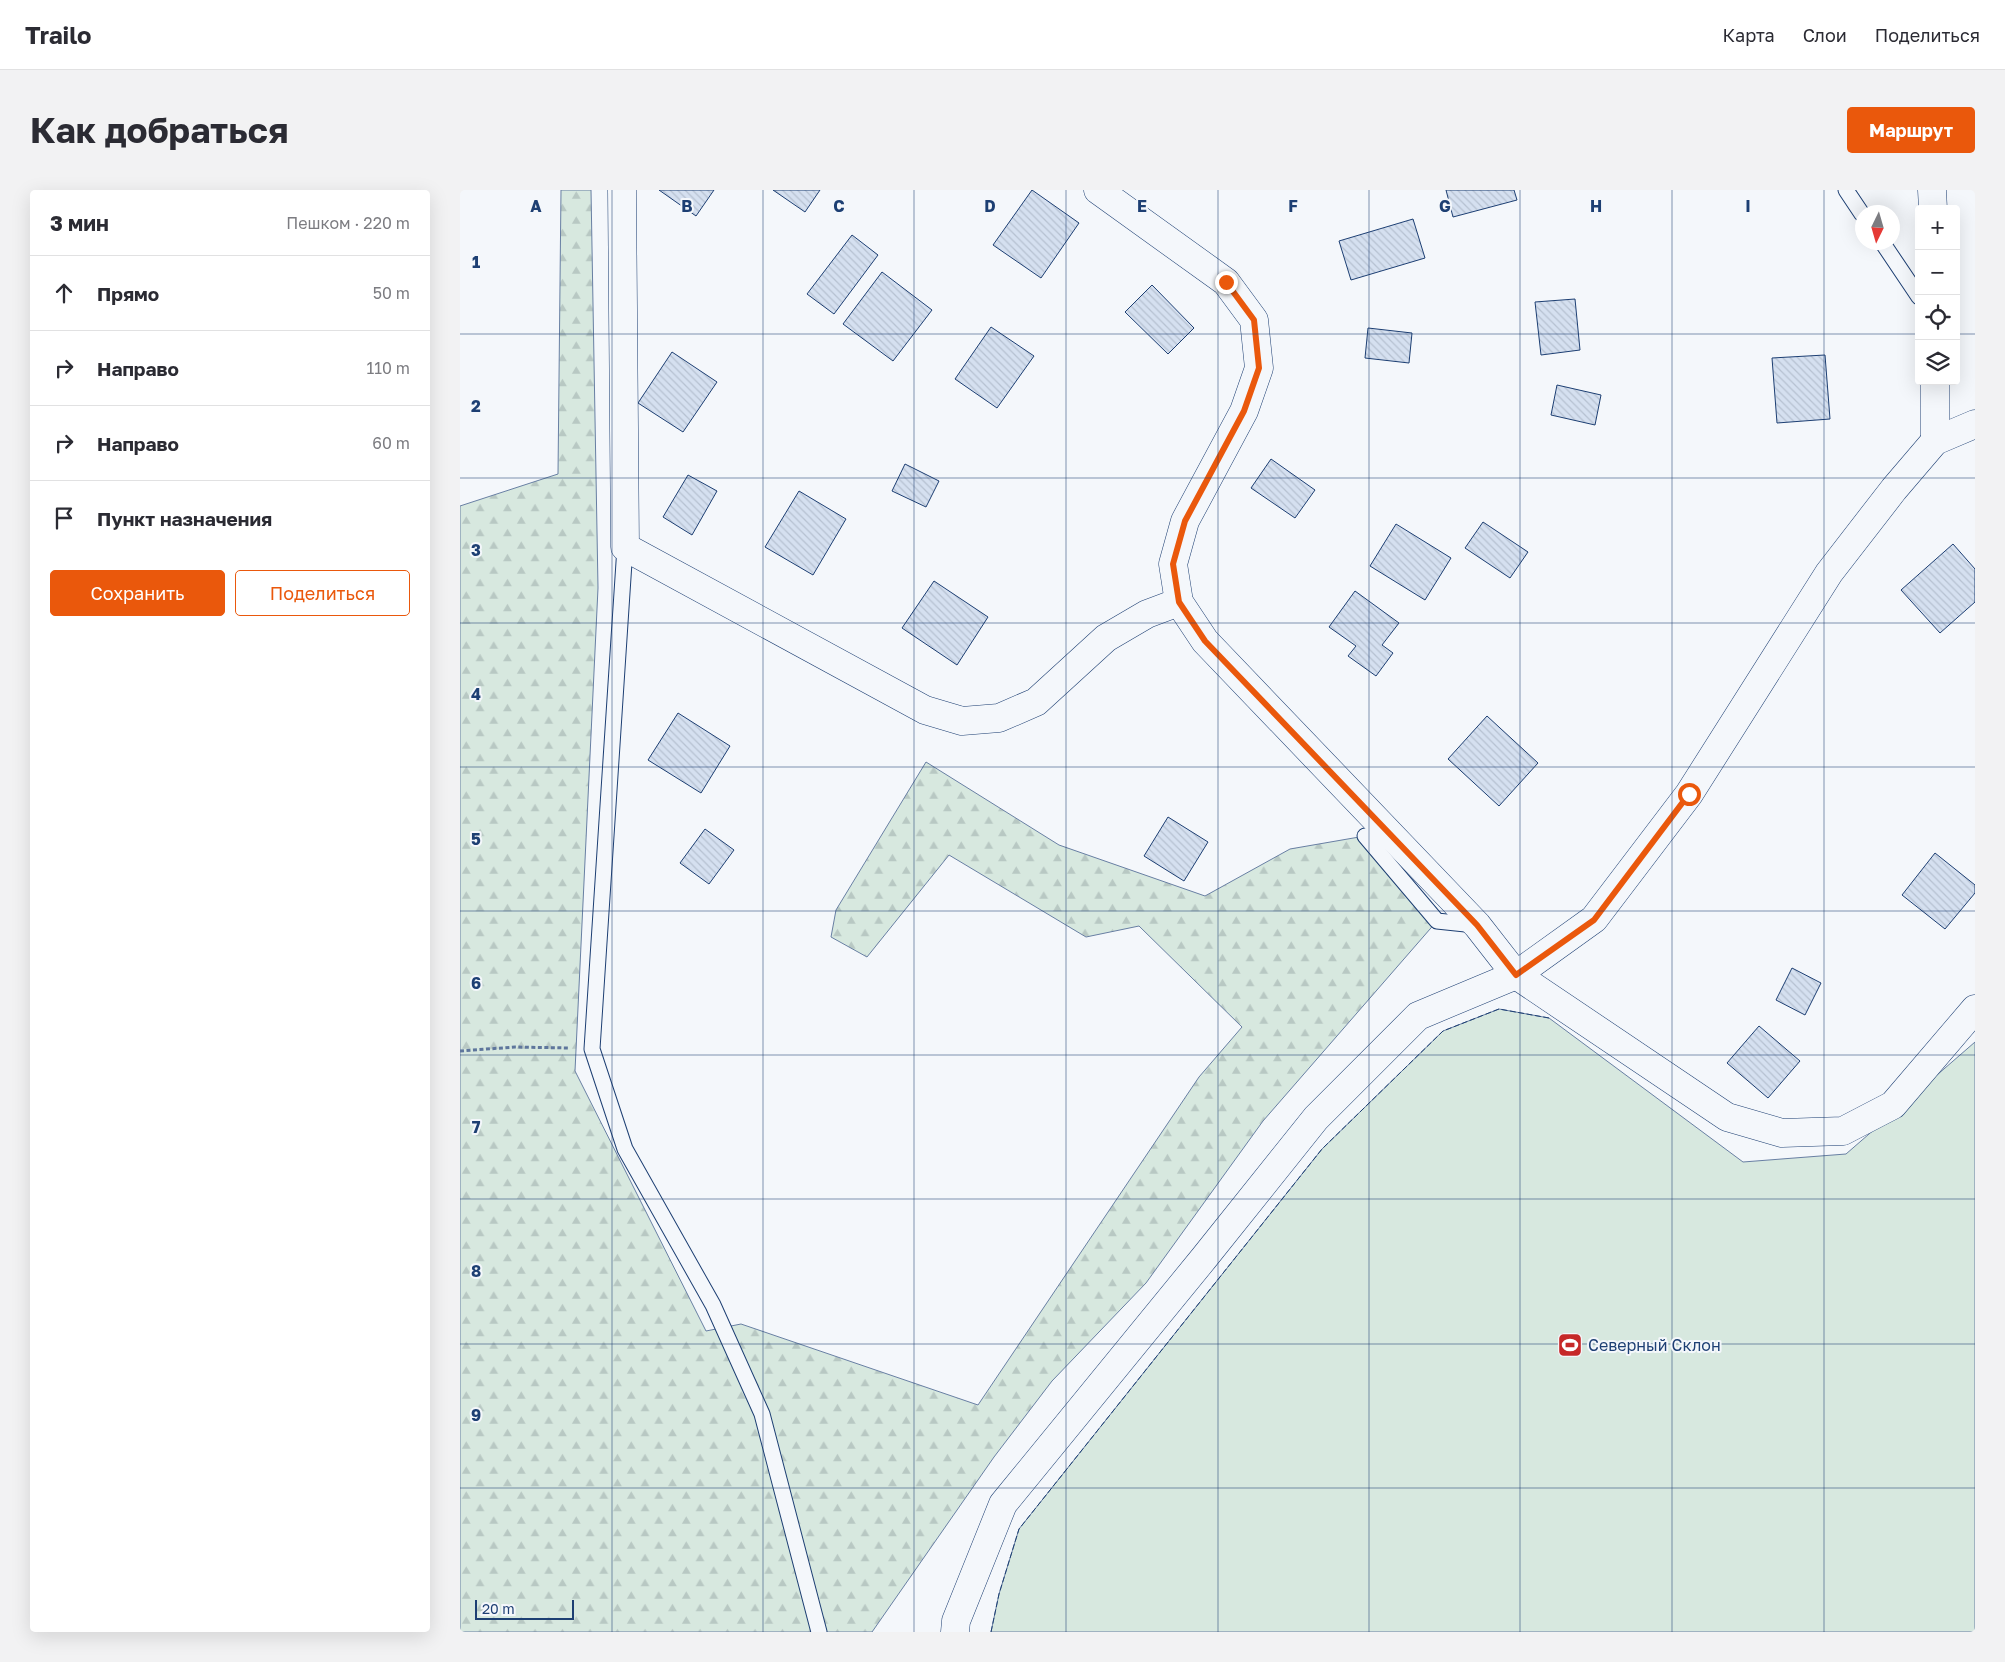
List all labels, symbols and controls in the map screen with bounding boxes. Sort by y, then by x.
text: Trailo [25,20,91,49]
text: Карта [1723,24,1775,46]
text: Слои [1803,24,1847,46]
text: Поделиться [1875,24,1980,46]
button: Маршрут [1847,107,1975,153]
text: Как добраться [30,109,288,151]
text: A [530,196,542,216]
text: B [681,196,693,216]
text: C [833,196,845,216]
text: D [984,196,996,216]
text: E [1137,196,1147,216]
text: F [1288,196,1298,216]
text: G [1439,196,1451,216]
text: H [1590,196,1602,216]
text: I [1745,196,1751,216]
north arrow [1855,205,1900,250]
map controls [1915,205,1960,385]
button: + [1915,205,1960,250]
text: 3 мин [50,210,109,236]
text: Пешком · 220 m [286,213,410,233]
button: − [1915,250,1960,295]
text: 1 [472,252,480,272]
route end [1215,271,1238,294]
icon: ahead [50,279,78,307]
text: Прямо [97,282,159,305]
text: 50 m [373,283,410,303]
button: locate [1915,295,1960,340]
button: layers [1915,340,1960,385]
icon: right [50,354,78,382]
text: Направо [97,357,179,380]
text: 110 m [366,358,410,378]
text: 2 [471,396,481,416]
icon: right [50,429,78,457]
text: Направо [97,432,179,455]
text: 60 m [372,433,410,453]
icon: arrive [50,504,78,532]
text: Пункт назначения [97,507,272,530]
text: 3 [471,540,481,560]
button: Сохранить [50,570,225,616]
button: Поделиться [235,570,410,616]
text: 4 [471,684,481,704]
route start [1678,783,1701,806]
text: 5 [471,829,481,849]
text: 6 [471,973,481,993]
text: 7 [472,1117,481,1137]
text: 8 [471,1261,481,1281]
sports icon: Северный Склон [1557,1332,1583,1358]
place label: Северный Склон [1588,1335,1721,1355]
text: 9 [471,1405,481,1425]
scale bar [475,1597,574,1620]
text: 20 m [482,1600,515,1617]

